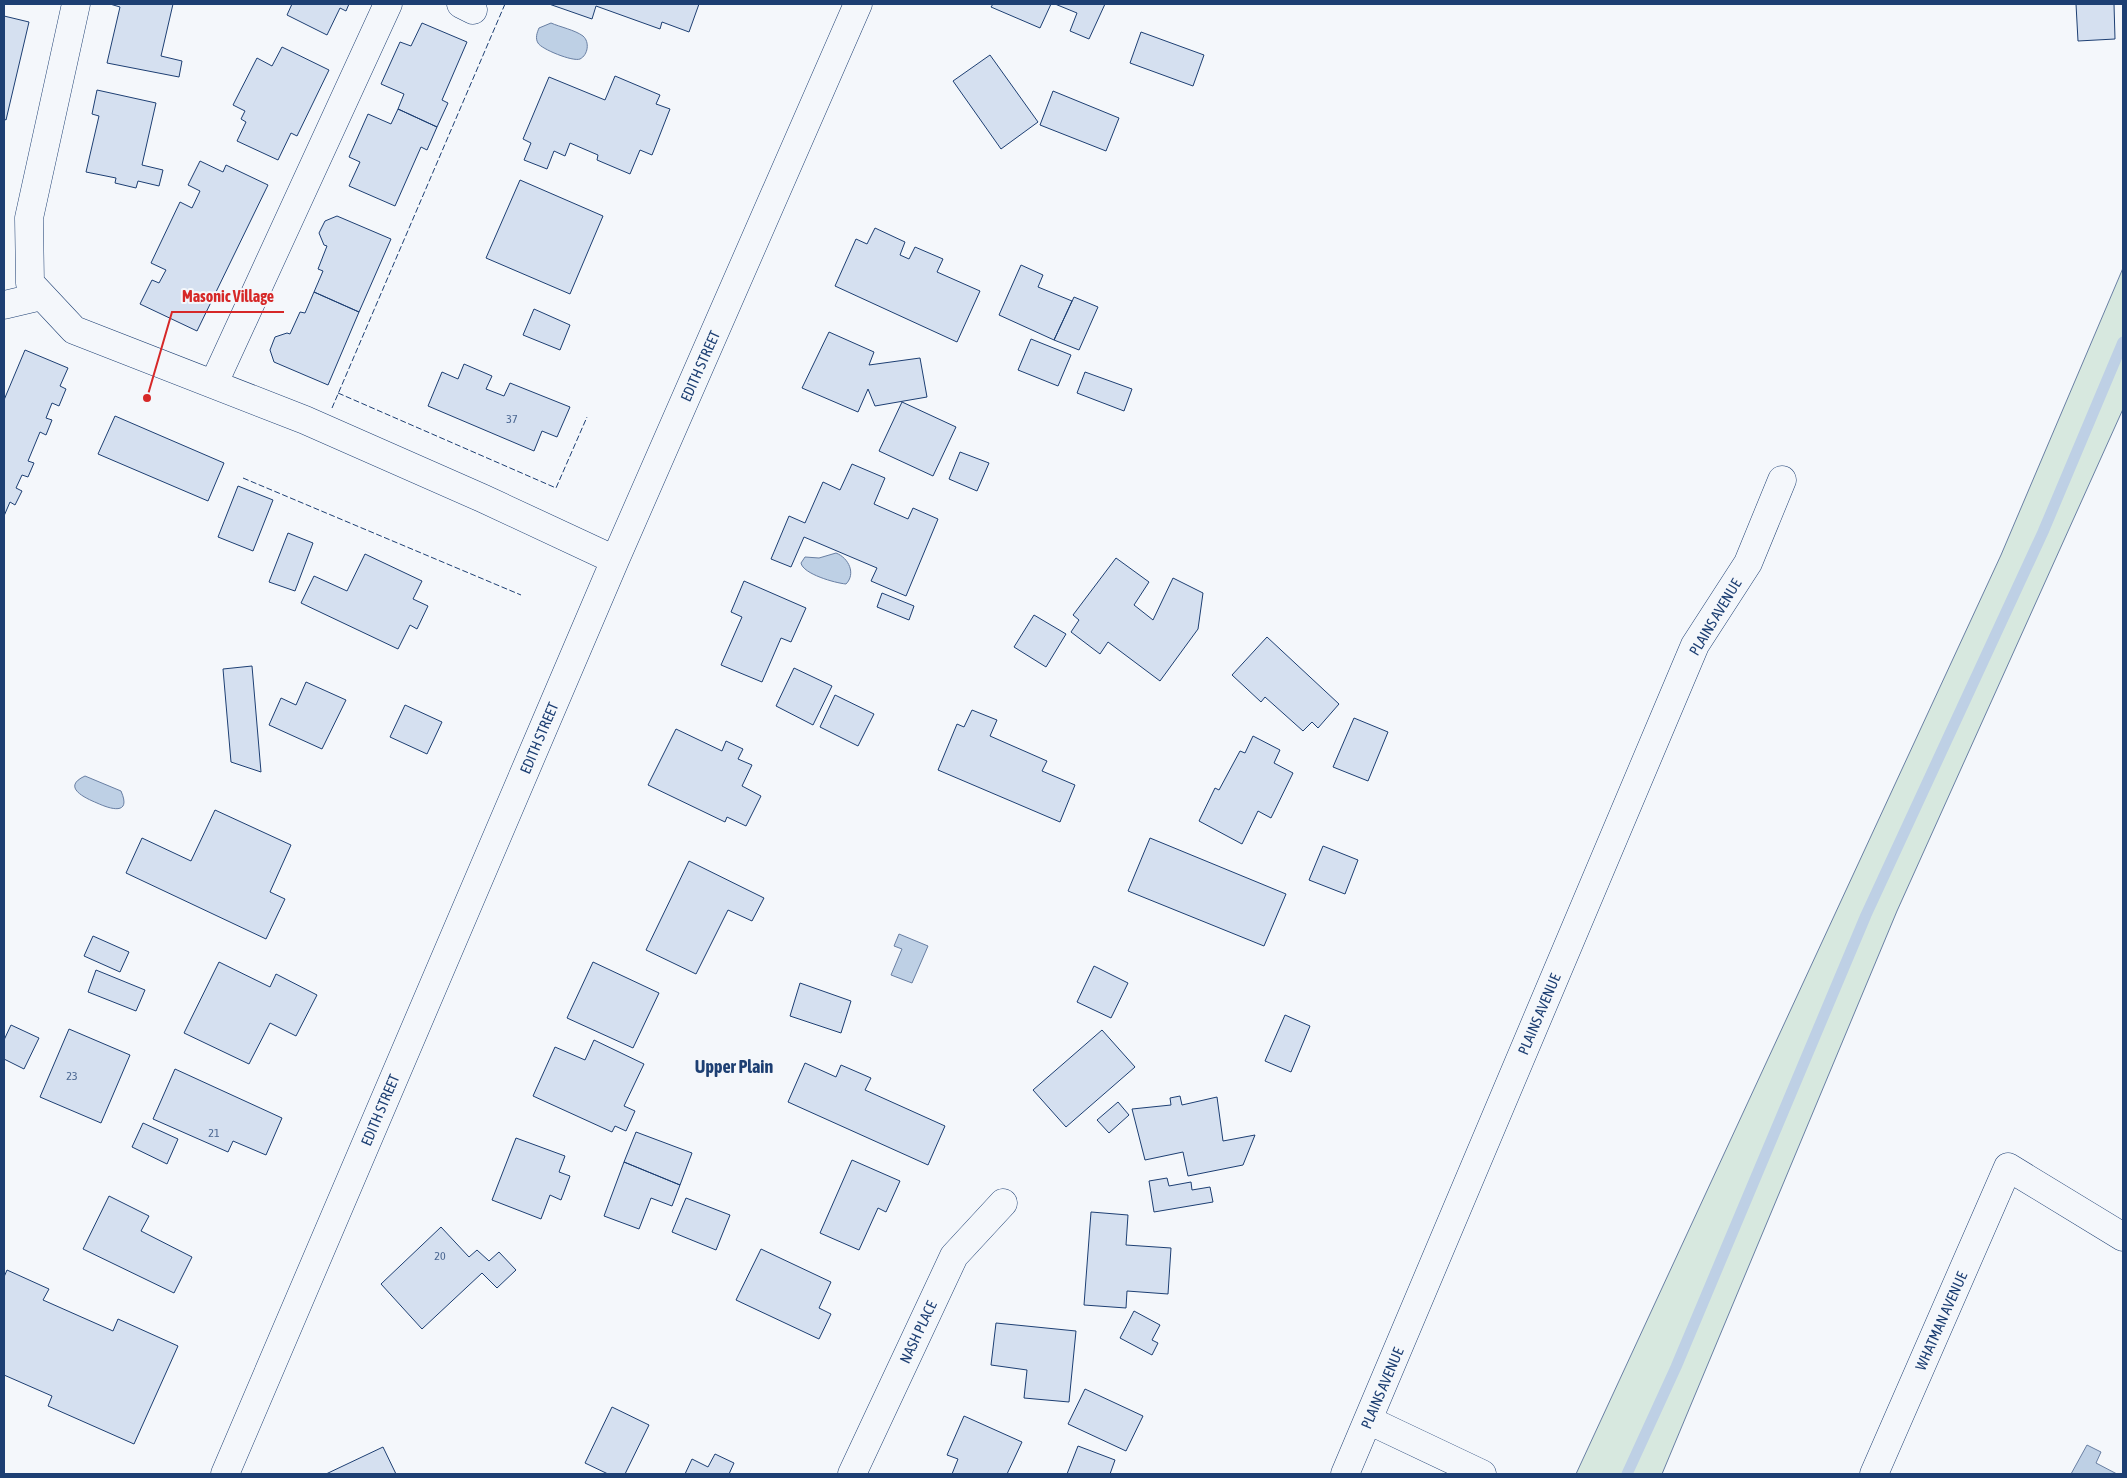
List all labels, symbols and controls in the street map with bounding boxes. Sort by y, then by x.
callout: Masonic Village [172,281,284,312]
text: Masonic Village [182,287,274,305]
street label: EDITH STREET [677,328,723,404]
house number: 37 [506,412,518,426]
street label: PLAINS AVENUE [1685,575,1745,658]
street label: EDITH STREET [516,699,562,776]
street label: PLAINS AVENUE [1514,970,1564,1057]
district label: Upper Plain [695,1056,773,1077]
house number: 23 [66,1069,78,1083]
street label: EDITH STREET [357,1071,403,1148]
house number: 21 [208,1126,220,1140]
house number: 20 [434,1249,446,1263]
street label: WHATMAN AVENUE [1912,1269,1971,1373]
street label: NASH PLACE [896,1298,940,1366]
street label: PLAINS AVENUE [1357,1344,1407,1431]

